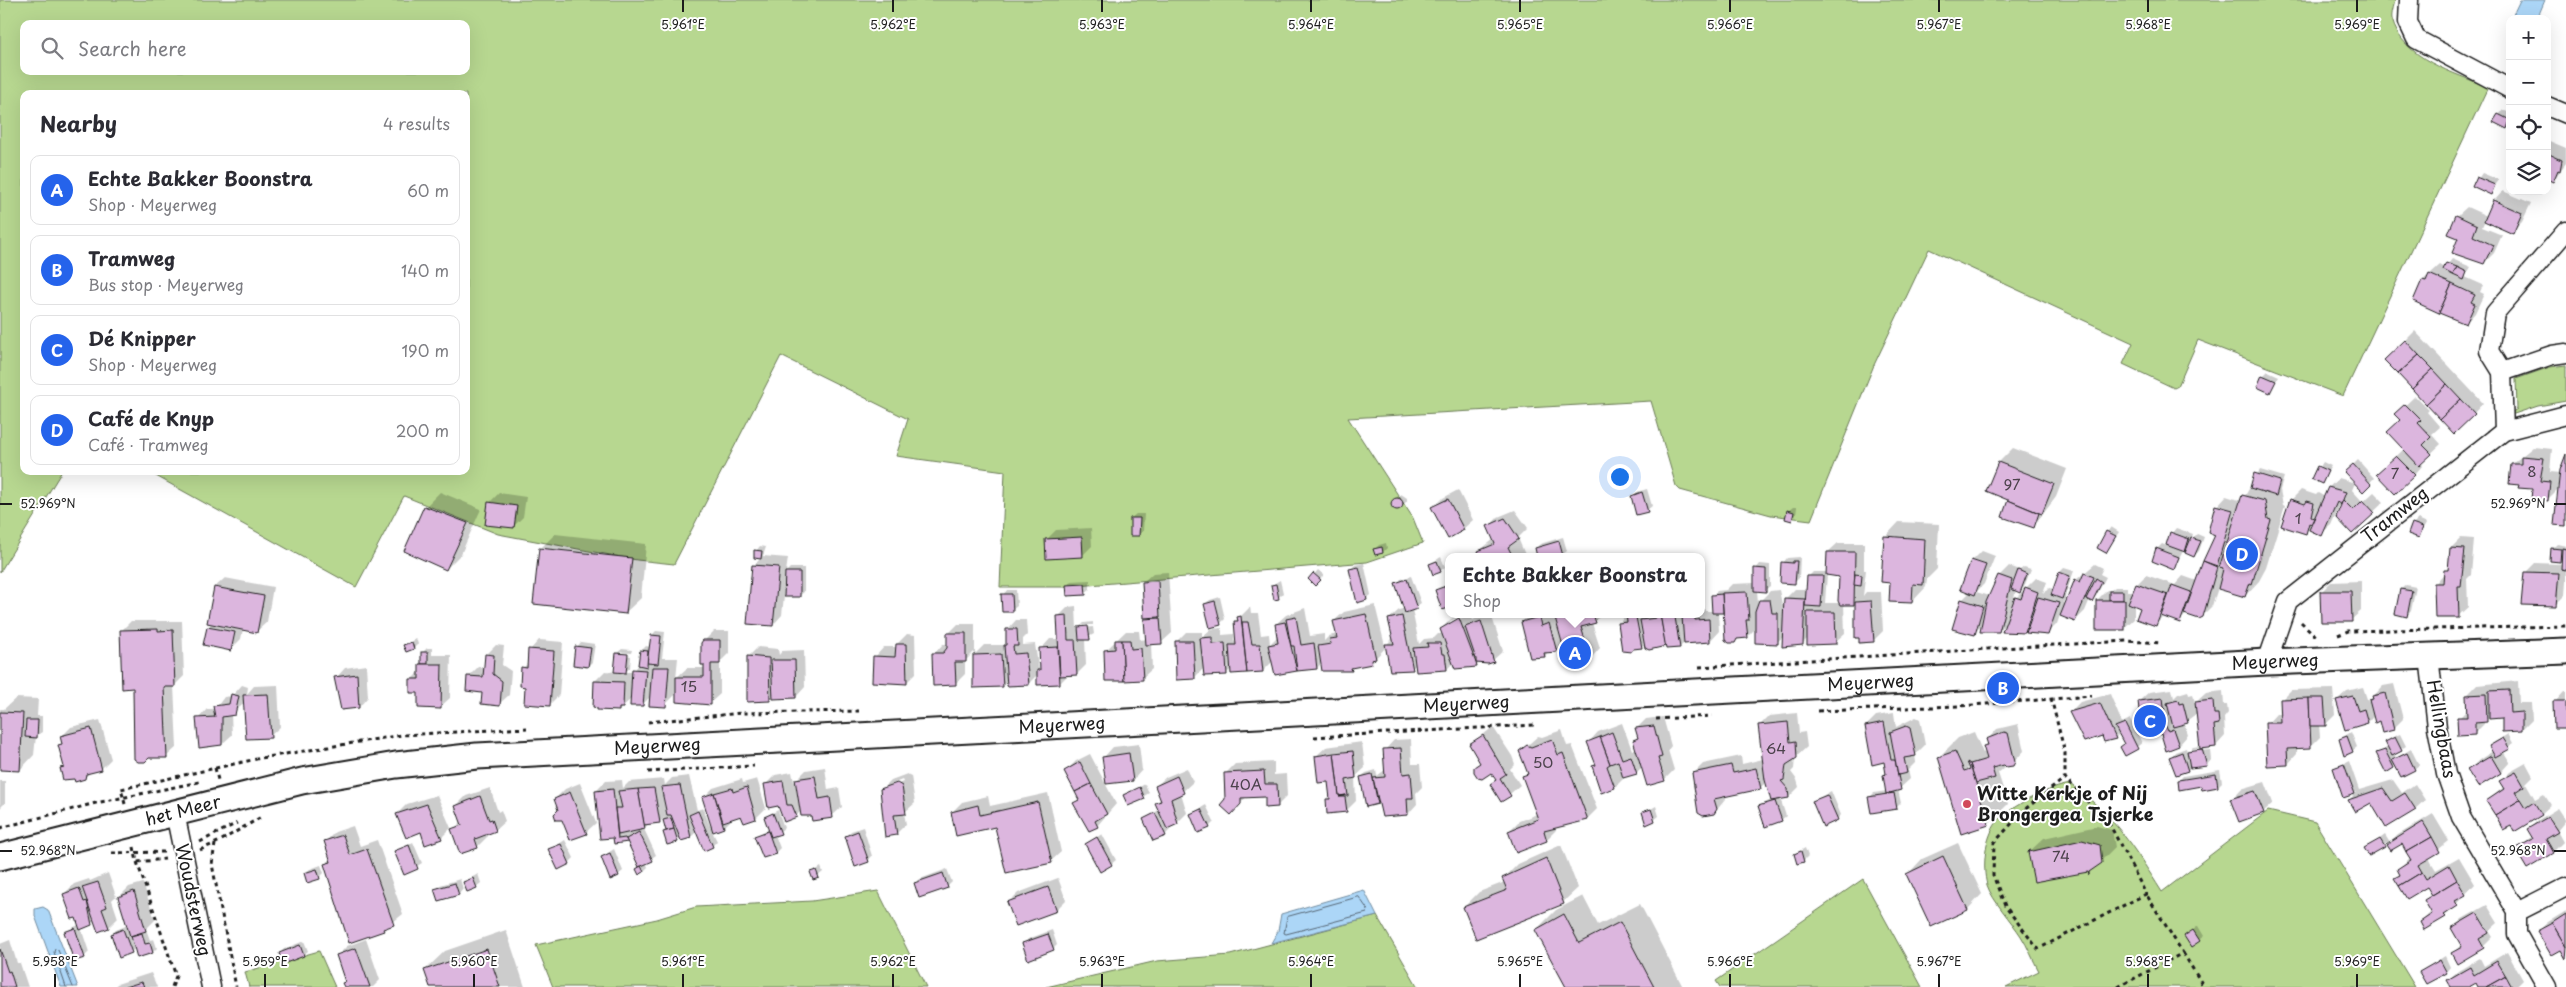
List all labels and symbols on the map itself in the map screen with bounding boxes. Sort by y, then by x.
text: 5.961°E [661,15,705,33]
text: 5.962°E [870,15,916,33]
text: 5.963°E [1079,15,1125,33]
text: 5.964°E [1288,15,1334,33]
text: 5.965°E [1497,15,1543,33]
text: 5.966°E [1707,15,1753,33]
text: 5.967°E [1916,15,1962,33]
text: 5.968°E [2125,15,2171,33]
text: 5.969°E [2334,15,2380,33]
house number: 8 [2527,459,2537,482]
house number: 7 [2391,461,2400,484]
your location [1607,464,1633,490]
house number: 97 [2003,472,2021,495]
street label: Tramweg [2355,479,2433,549]
text: 52.969°N [20,494,76,512]
text: 52.969°N [2490,494,2546,512]
house number: 1 [2295,506,2301,529]
pin: D [2226,535,2258,573]
pin: A [1559,634,1591,672]
street label: Meyerweg [2231,645,2319,676]
street label: Meyerweg [1827,666,1915,697]
pin: B [1987,669,2019,707]
house number: 15 [681,674,697,697]
street label: Hellingbaas [2421,677,2464,780]
street label: Meyerweg [1422,687,1511,718]
pin: C [2134,702,2166,740]
street label: Meyerweg [1018,708,1106,740]
street label: Meyerweg [613,729,702,761]
house number: 64 [1766,736,1786,759]
house number: 50 [1533,750,1553,773]
house number: 40A [1230,772,1262,795]
place label: Witte Kerkje of Nij Brongergea Tsjerke [1977,779,2154,827]
street label: het Meer [142,787,224,832]
marker: Witte Kerkje of Nij Brongergea Tsjerke [1961,798,1973,810]
text: 52.968°N [20,841,76,859]
street label: Woudsterweg [169,841,220,959]
text: 52.968°N [2490,841,2546,859]
house number: 74 [2052,844,2070,867]
text: 5.958°E [32,952,78,970]
text: 5.959°E [242,952,288,970]
text: 5.960°E [450,952,498,970]
text: 5.961°E [661,952,705,970]
text: 5.962°E [870,952,916,970]
text: 5.963°E [1079,952,1125,970]
text: 5.964°E [1288,952,1334,970]
text: 5.965°E [1497,952,1543,970]
text: 5.966°E [1707,952,1753,970]
text: 5.967°E [1916,952,1962,970]
text: 5.968°E [2125,952,2171,970]
text: 5.969°E [2334,952,2380,970]

